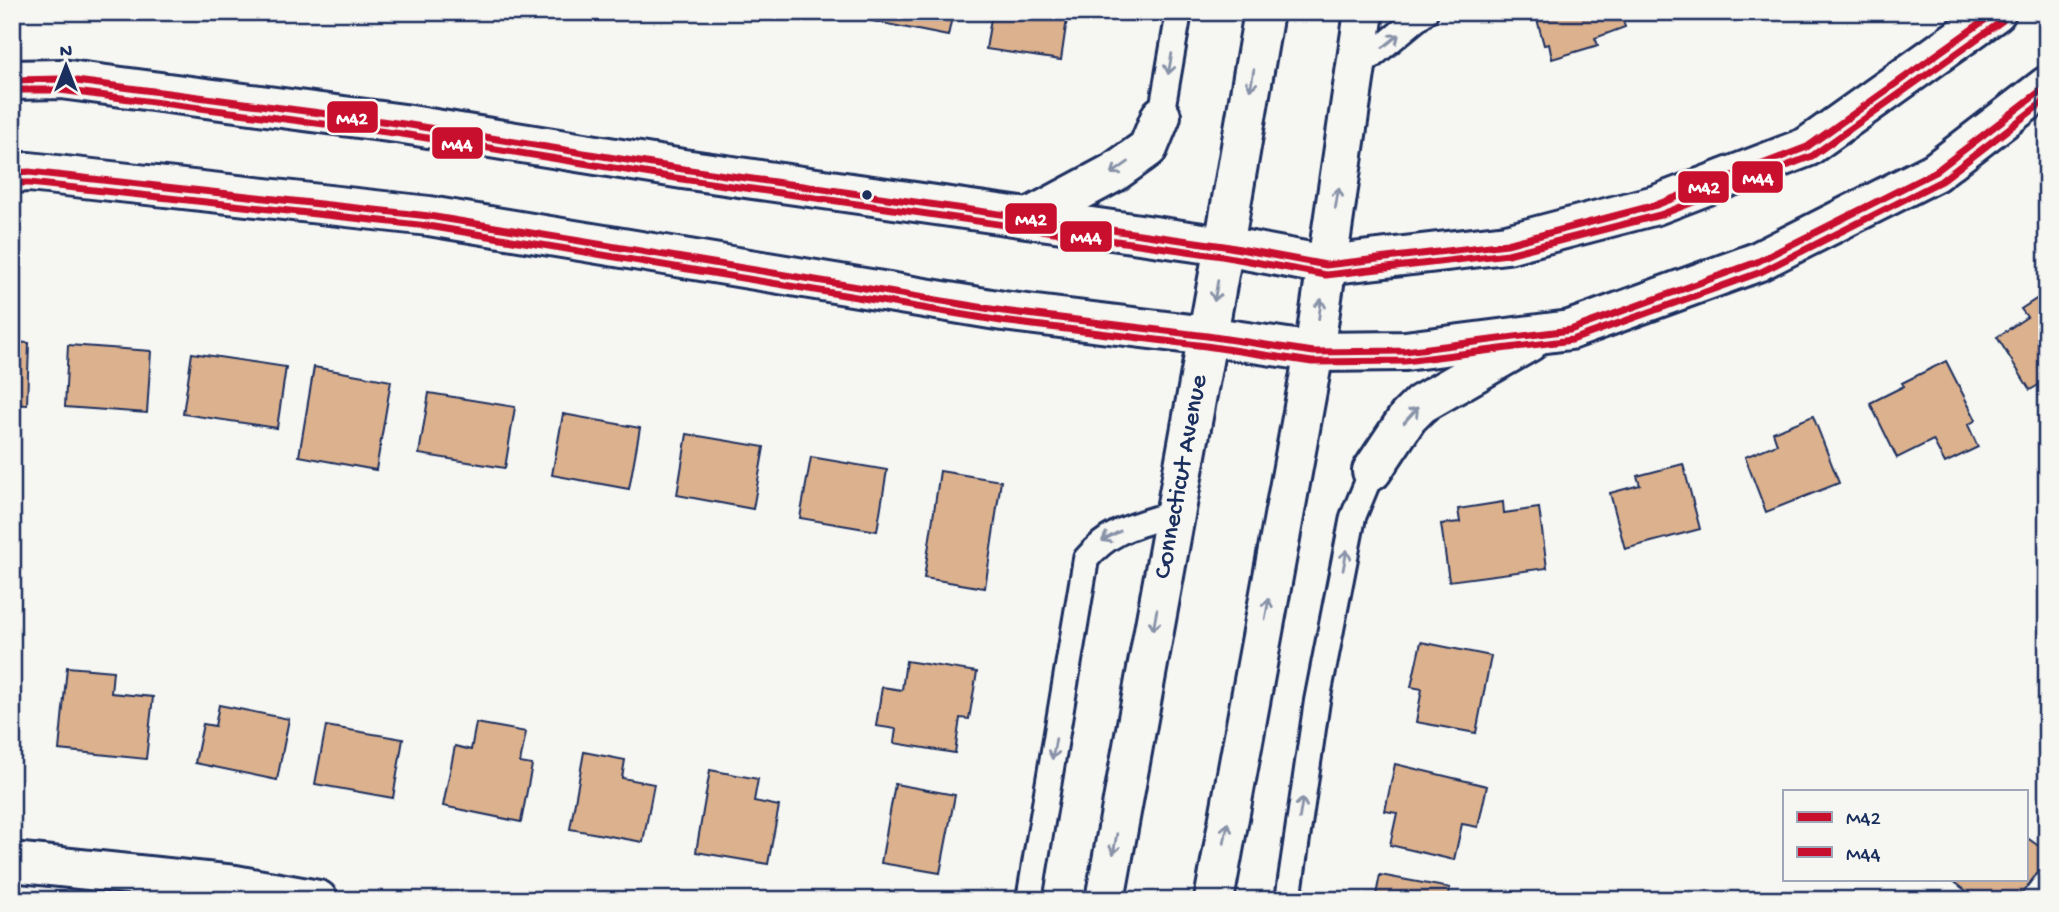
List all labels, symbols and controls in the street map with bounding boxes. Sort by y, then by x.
north arrow [32,32,102,102]
one-way arrow [1381,33,1399,49]
text: N [60,41,72,64]
one-way arrow [1163,52,1176,75]
one-way arrow [1245,68,1258,90]
line badge: M42 [326,100,379,134]
text: M42 [336,109,368,132]
line badge: M44 [431,126,484,160]
text: M44 [441,135,474,158]
line badge: M44 [1731,160,1784,194]
one-way arrow [1111,161,1130,175]
text: M44 [1742,169,1775,192]
line badge: M42 [1677,170,1730,204]
text: M42 [1688,178,1720,201]
one-way arrow [1331,187,1344,210]
unlabelled marker [860,188,874,202]
line badge: M42 [1004,202,1058,235]
text: M42 [1015,210,1047,233]
line badge: M44 [1059,220,1113,253]
text: M44 [1070,228,1103,251]
one-way arrow [1208,279,1222,302]
one-way arrow [1314,298,1327,321]
street label: Connecticut Avenue [1148,372,1216,582]
one-way arrow [1403,406,1419,424]
one-way arrow [1102,530,1122,544]
one-way arrow [1338,549,1352,572]
one-way arrow [1261,598,1274,621]
one-way arrow [1148,608,1161,631]
one-way arrow [1047,737,1060,760]
legend [1783,790,2028,880]
one-way arrow [1295,797,1308,820]
text: M42 [1846,808,1881,833]
one-way arrow [1220,822,1233,845]
one-way arrow [1108,832,1121,855]
text: M44 [1846,844,1881,869]

